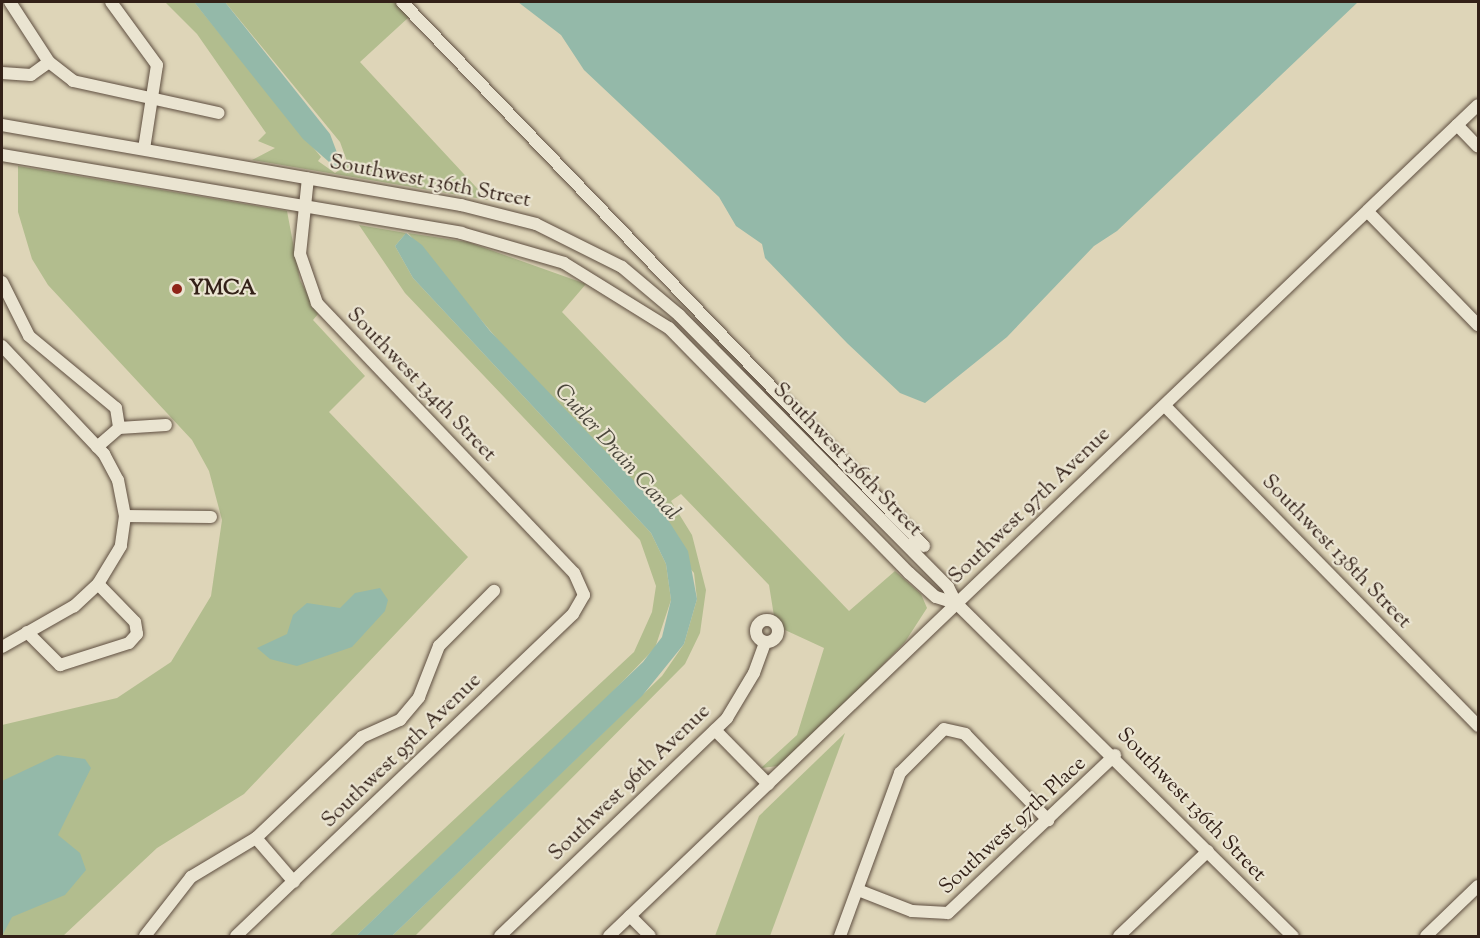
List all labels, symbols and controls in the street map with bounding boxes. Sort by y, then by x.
street label: Southwest 136th Street [327,150,533,214]
place label: YMCA [189,276,256,302]
marker: YMCA [170,282,184,296]
street label: Southwest 134th Street [341,303,501,467]
street label: Southwest 136th Street [767,378,927,542]
water label: Cutler Drain Canal [548,379,684,527]
street label: Southwest 97th Avenue [944,422,1116,590]
street label: Southwest 138th Street [1256,470,1416,634]
street label: Southwest 95th Avenue [317,668,487,834]
street label: Southwest 96th Avenue [544,699,716,867]
street label: Southwest 136th Street [1111,723,1271,887]
street label: Southwest 97th Place [934,752,1092,900]

